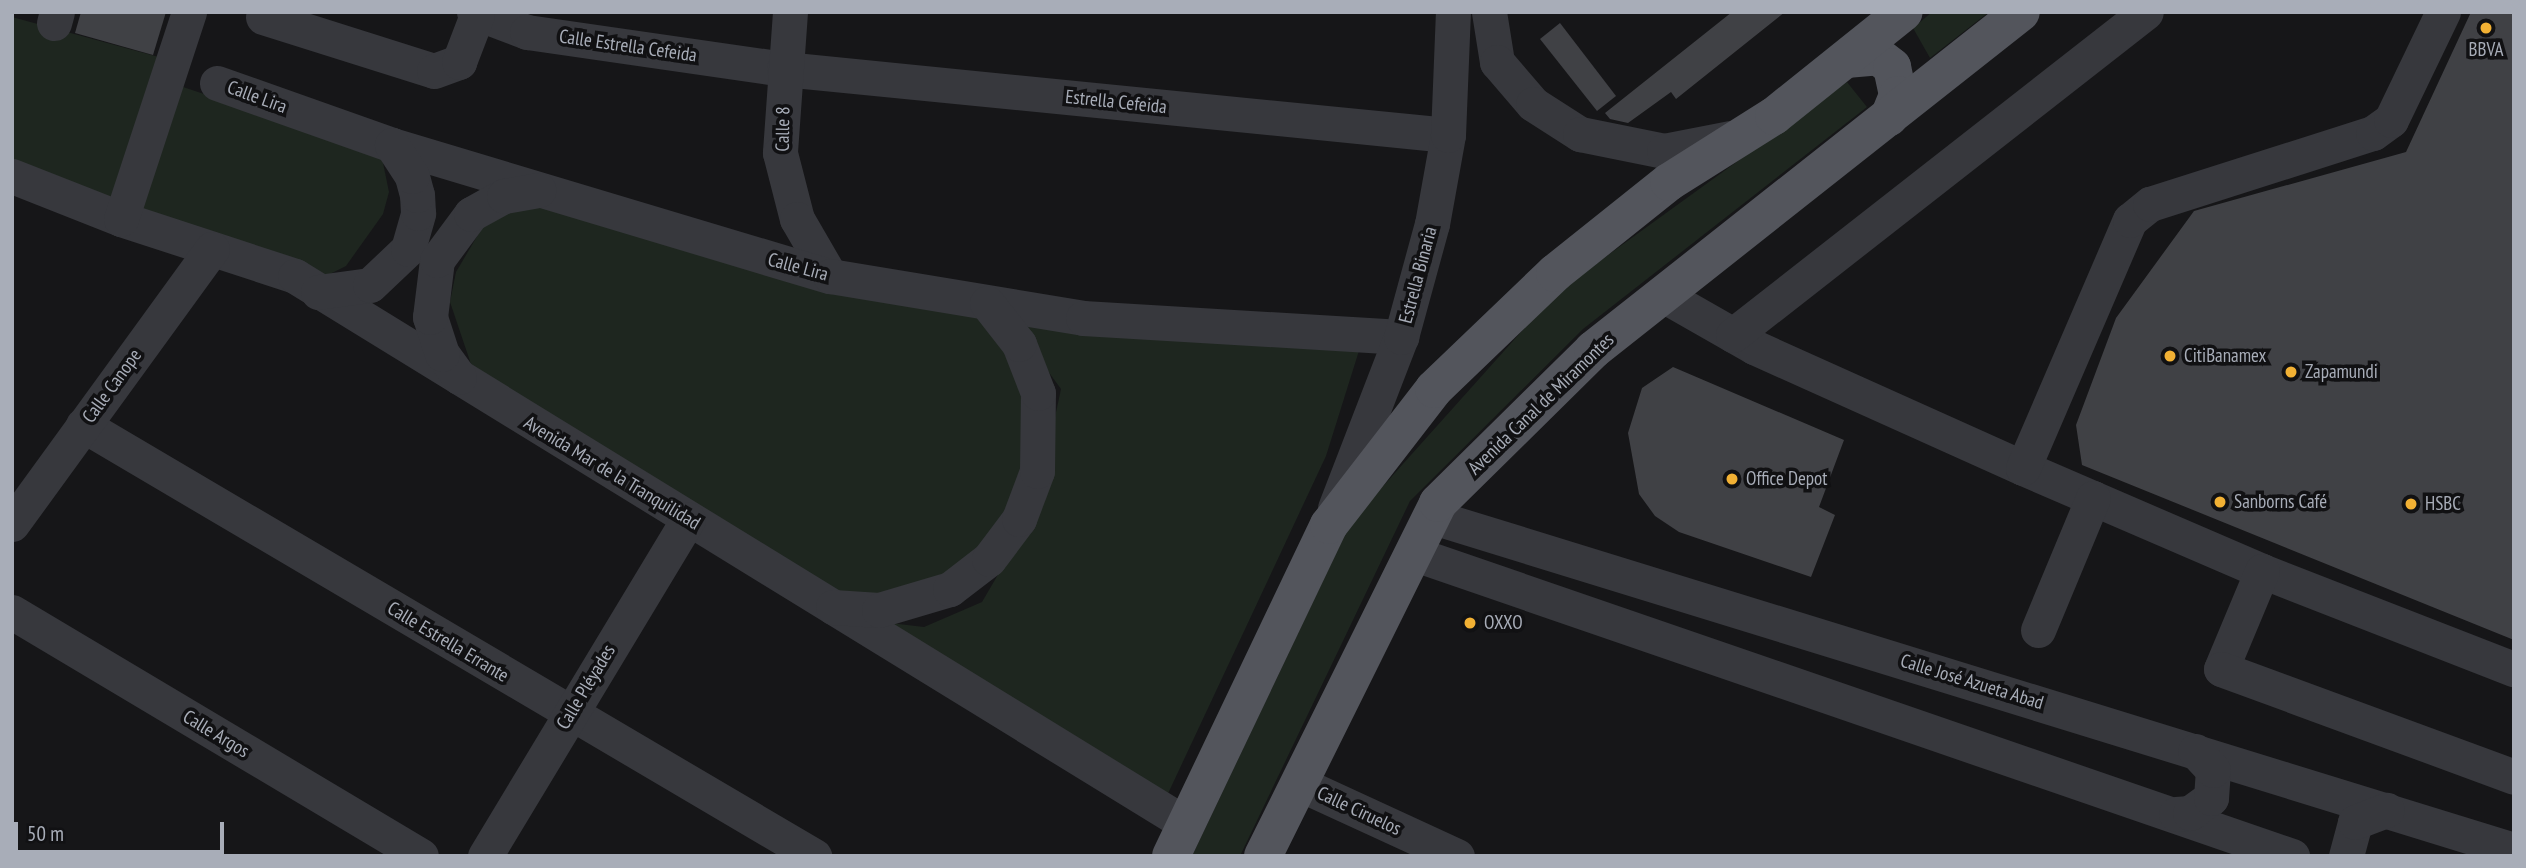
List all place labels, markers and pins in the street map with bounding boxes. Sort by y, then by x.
marker: BBVA [2478,20,2494,36]
place label: BBVA [2469,39,2503,61]
place label: CitiBanamex [2184,345,2266,367]
marker: CitiBanamex [2162,348,2178,364]
place label: Zapamundi [2305,361,2378,383]
marker: Zapamundi [2283,364,2299,380]
place label: Office Depot [1746,468,1827,490]
marker: Office Depot [1724,471,1740,487]
place label: Sanborns Café [2234,491,2327,513]
place label: HSBC [2425,493,2461,515]
marker: Sanborns Café [2212,494,2228,510]
marker: HSBC [2403,496,2419,512]
place label: OXXO [1484,612,1523,634]
marker: OXXO [1462,615,1478,631]

